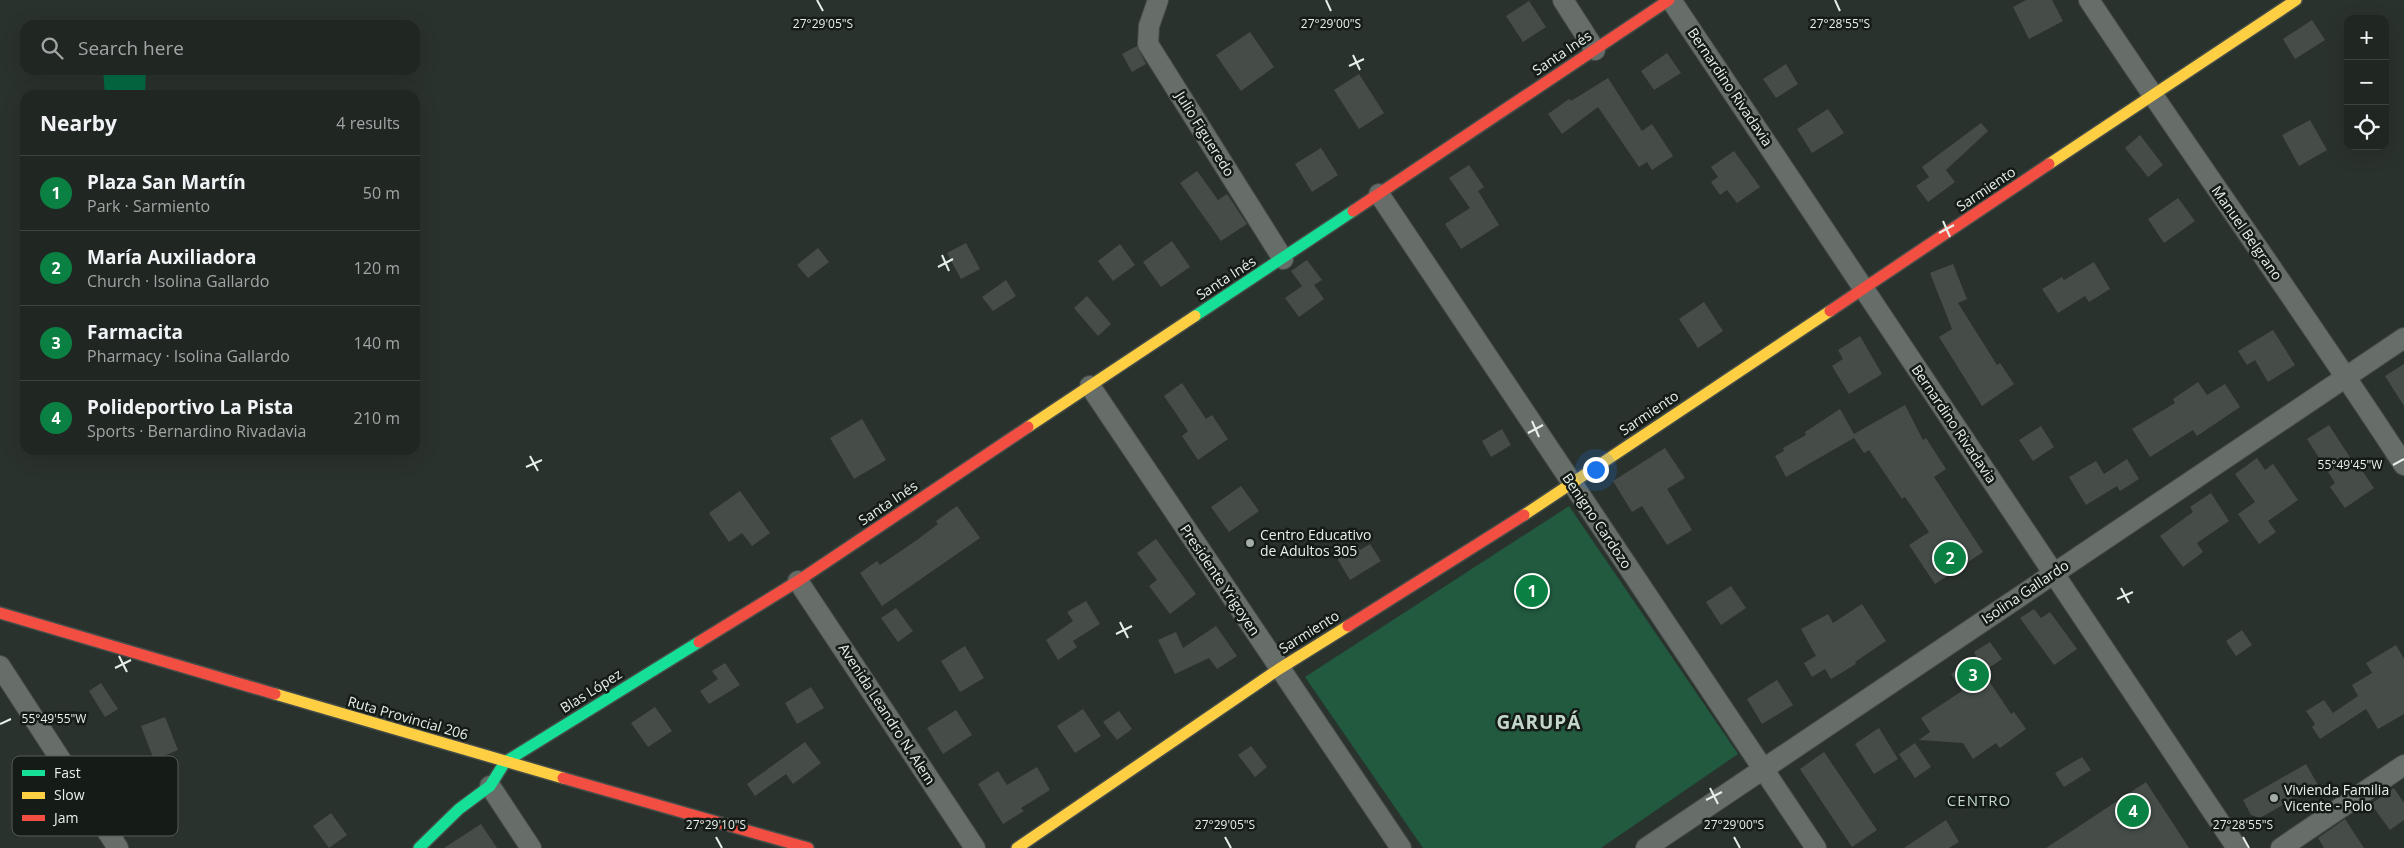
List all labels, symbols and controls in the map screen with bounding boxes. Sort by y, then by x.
text: 27°29'05"S [793,15,853,32]
text: 27°29'00"S [1301,15,1361,32]
text: 27°28'55"S [1810,15,1870,32]
map controls [2344,15,2389,150]
button: + [2344,15,2389,60]
search box [20,20,420,75]
street label: Bernardino Rivadavia [1684,24,1777,150]
street label: Santa Inés [1528,26,1595,79]
icon: search [38,34,66,62]
text: Search here [78,35,184,61]
button: − [2344,60,2389,105]
street label: Julio Figueredo [1171,86,1239,180]
button: locate [2344,105,2389,150]
text: Nearby [40,109,117,137]
text: 4 results [336,112,400,134]
street label: Sarmiento [1952,162,2019,215]
text: Plaza San Martín [87,169,246,195]
text: 1 [51,182,61,204]
text: 50 m [363,182,400,204]
street label: Manuel Belgrano [2208,182,2287,284]
text: Park · Sarmiento [87,195,210,217]
text: María Auxiliadora [87,244,257,270]
street label: Santa Inés [1192,251,1259,304]
text: 2 [51,257,61,279]
text: 120 m [354,257,400,279]
text: Church · Isolina Gallardo [87,270,269,292]
text: Farmacita [87,319,183,345]
text: 3 [51,332,61,354]
text: 140 m [354,332,400,354]
text: Pharmacy · Isolina Gallardo [87,345,290,367]
street label: Bernardino Rivadavia [1908,361,2001,487]
street label: Sarmiento [1615,386,1682,439]
text: Polideportivo La Pista [87,394,294,420]
text: 4 [51,407,61,429]
text: 210 m [354,407,400,429]
text: Sports · Bernardino Rivadavia [87,420,307,442]
text: 55°49'45"W [2318,456,2382,473]
your location [1583,457,1609,483]
street label: Benigno Cardozo [1558,469,1636,572]
street label: Santa Inés [854,476,921,529]
street label: Presidente Yrigoyen [1176,520,1265,639]
place label: Centro Educativo de Adultos 305 [1260,525,1371,560]
marker: Centro Educativo de Adultos 305 [1244,537,1256,549]
pin: 2 [1934,539,1966,577]
street label: Isolina Gallardo [1977,555,2072,628]
pin: 1 [1516,572,1548,610]
street label: Sarmiento [1275,606,1342,658]
street label: Avenida Leandro N. Alem [835,639,940,788]
pin: 3 [1957,656,1989,694]
street label: Blas López [556,664,626,717]
street label: Ruta Provincial 206 [346,691,471,744]
district label: GARUPÁ [1497,709,1581,735]
text: 55°49'55"W [22,710,86,727]
legend [12,756,178,836]
text: Fast [54,763,81,782]
place label: Vivienda Familia Vicente - Polo [2284,780,2389,815]
text: Slow [54,785,85,804]
district label: CENTRO [1947,790,2011,810]
pin: 4 [2117,792,2149,830]
marker: Vivienda Familia Vicente - Polo [2268,792,2280,804]
text: Jam [52,808,79,827]
text: 27°29'10"S [686,816,746,833]
text: 27°29'05"S [1195,816,1255,833]
text: 27°29'00"S [1704,816,1764,833]
text: 27°28'55"S [2213,816,2273,833]

